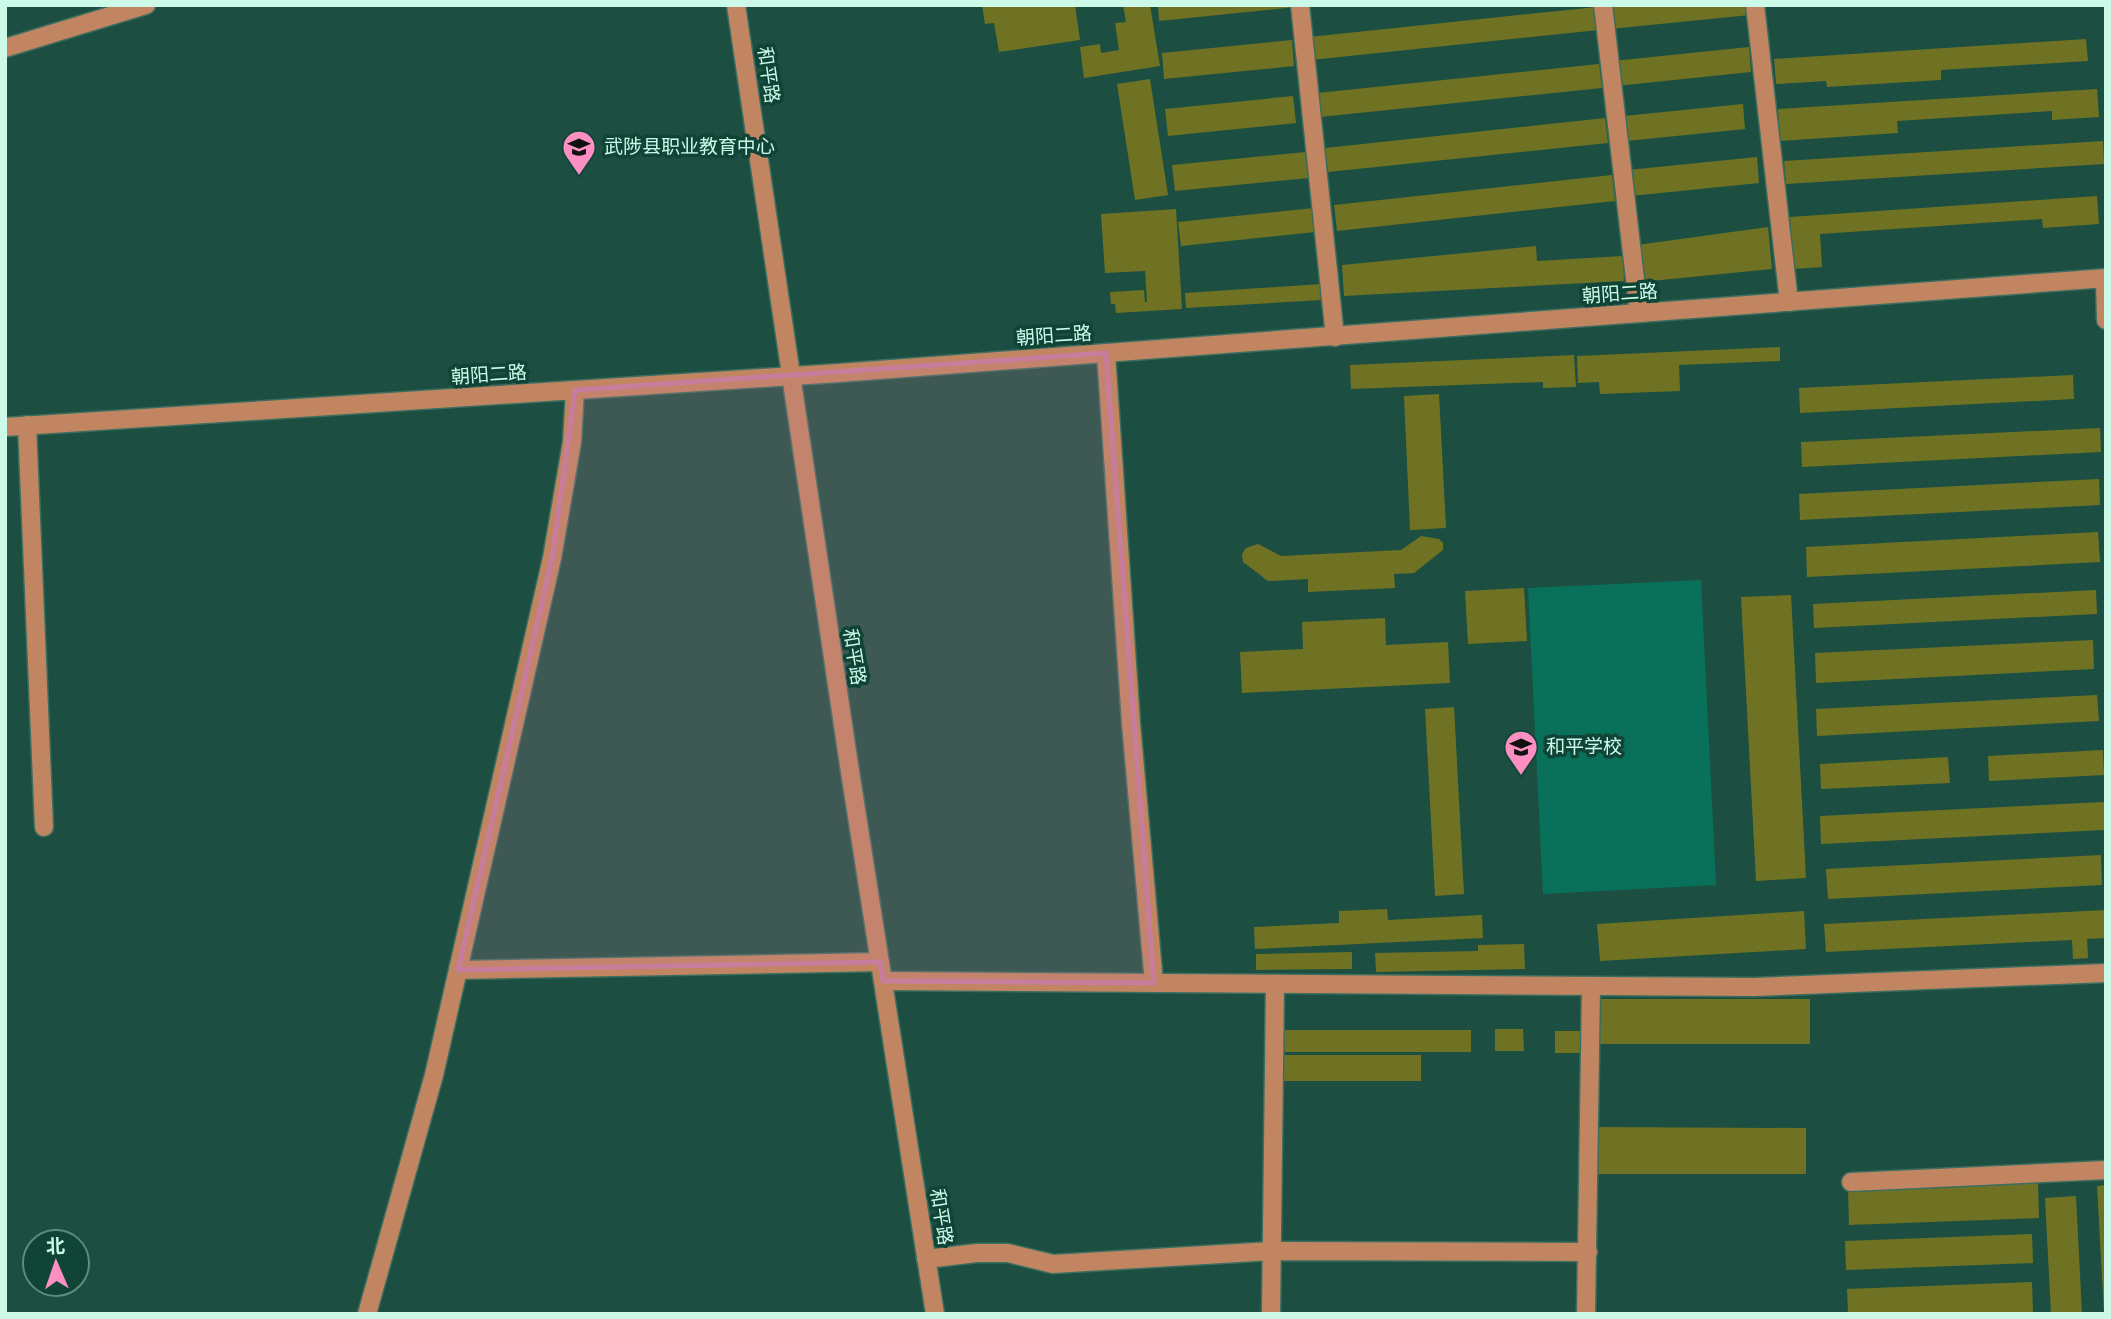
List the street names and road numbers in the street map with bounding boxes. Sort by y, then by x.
street label: 和平路 [752,45,784,105]
street label: 朝阳二路 [1581,279,1659,309]
street label: 朝阳二路 [1015,321,1093,351]
street label: 朝阳二路 [450,360,528,390]
street label: 和平路 [838,627,870,687]
street label: 和平路 [925,1187,957,1247]

